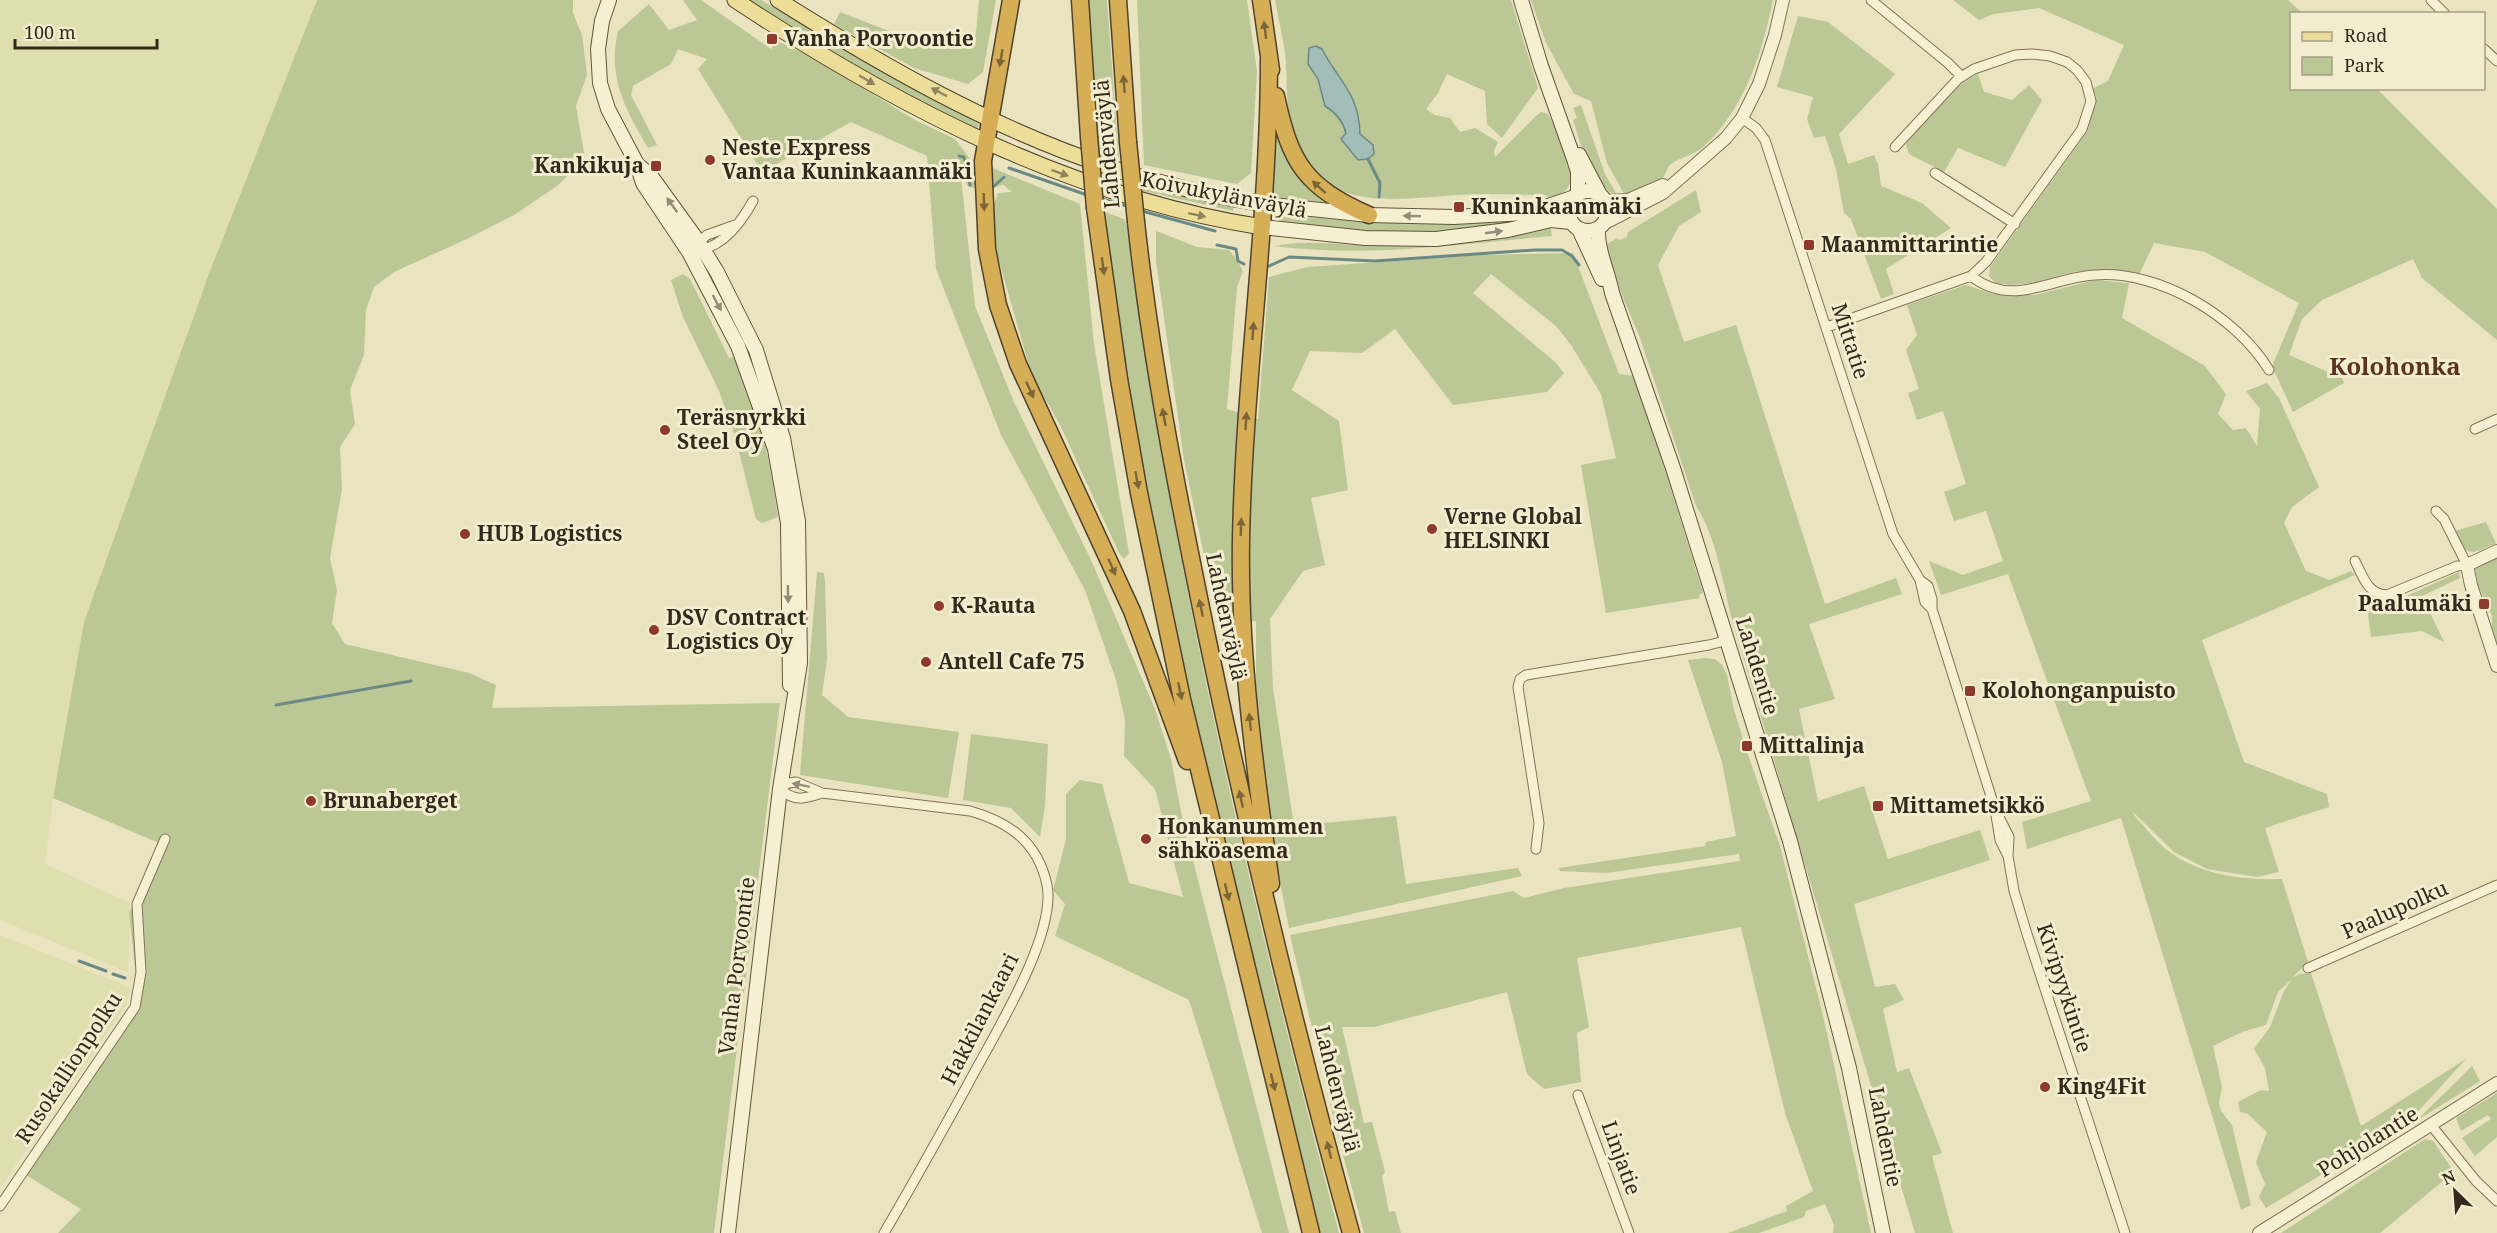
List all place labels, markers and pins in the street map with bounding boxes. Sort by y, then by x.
place label: Vanha Porvoontie [784,24,974,52]
marker: Vanha Porvoontie [765,32,779,46]
place label: Neste Express Vantaa Kuninkaanmäki [722,133,973,185]
place label: Kankikuja [534,151,644,179]
marker: Neste Express Vantaa Kuninkaanmäki [703,153,717,167]
marker: Kankikuja [649,159,663,173]
place label: Kuninkaanmäki [1471,192,1643,220]
marker: Kuninkaanmäki [1452,200,1466,214]
place label: Maanmittarintie [1821,230,1998,258]
marker: Maanmittarintie [1802,238,1816,252]
place label: Teräsnyrkki Steel Oy [677,403,807,455]
marker: Teräsnyrkki Steel Oy [658,423,672,437]
place label: Verne Global HELSINKI [1444,502,1583,554]
place label: HUB Logistics [477,519,622,547]
marker: Verne Global HELSINKI [1425,522,1439,536]
marker: HUB Logistics [458,527,472,541]
place label: Paalumäki [2358,589,2473,617]
place label: K-Rauta [951,591,1036,619]
marker: Paalumäki [2477,597,2491,611]
marker: K-Rauta [932,599,946,613]
place label: DSV Contract Logistics Oy [666,603,807,655]
marker: DSV Contract Logistics Oy [647,623,661,637]
place label: Antell Cafe 75 [938,647,1085,675]
marker: Antell Cafe 75 [919,655,933,669]
place label: Kolohonganpuisto [1982,676,2176,704]
marker: Kolohonganpuisto [1963,684,1977,698]
place label: Mittalinja [1759,731,1865,759]
marker: Mittalinja [1740,739,1754,753]
place label: Brunaberget [323,786,458,814]
place label: Mittametsikkö [1890,791,2045,819]
marker: Brunaberget [304,794,318,808]
marker: Mittametsikkö [1871,799,1885,813]
place label: Honkanummen sähköasema [1158,812,1324,864]
marker: Honkanummen sähköasema [1139,832,1153,846]
place label: King4Fit [2057,1072,2147,1100]
marker: King4Fit [2038,1080,2052,1094]

